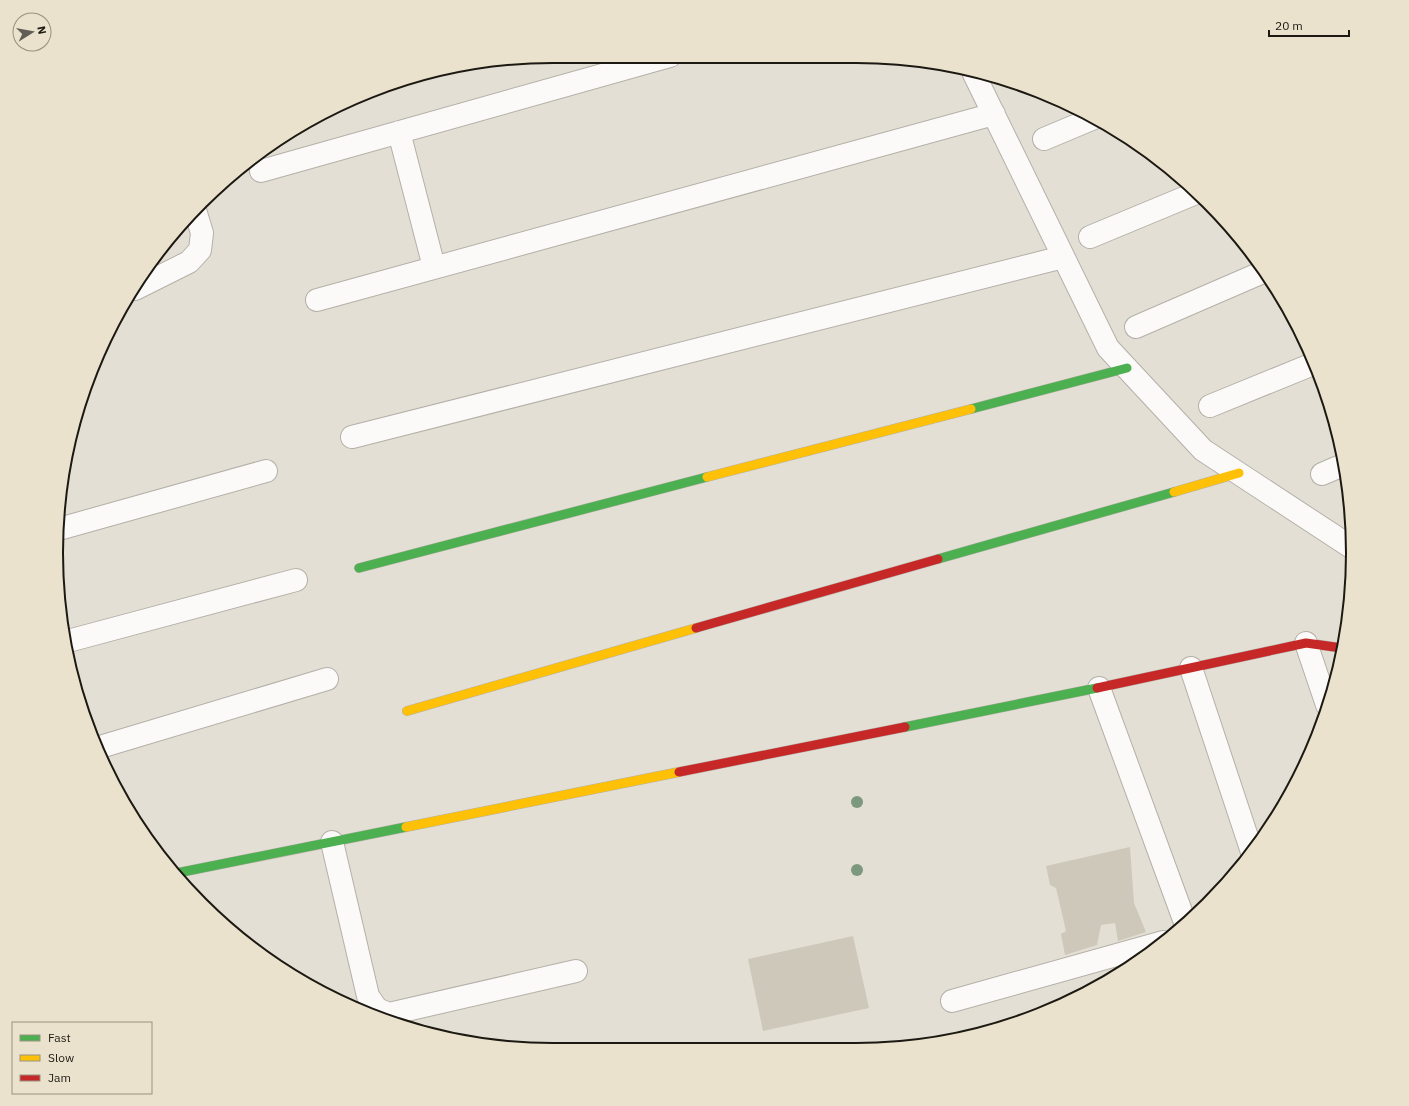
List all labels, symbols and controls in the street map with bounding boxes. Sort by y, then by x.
north arrow [12,12,52,52]
scale bar [1269,12,1349,38]
text: 20 m [1275,18,1303,33]
text: N [34,25,49,35]
legend [12,1022,152,1094]
text: Fast [48,1030,71,1045]
text: Slow [48,1050,74,1065]
text: Jam [48,1070,71,1085]

